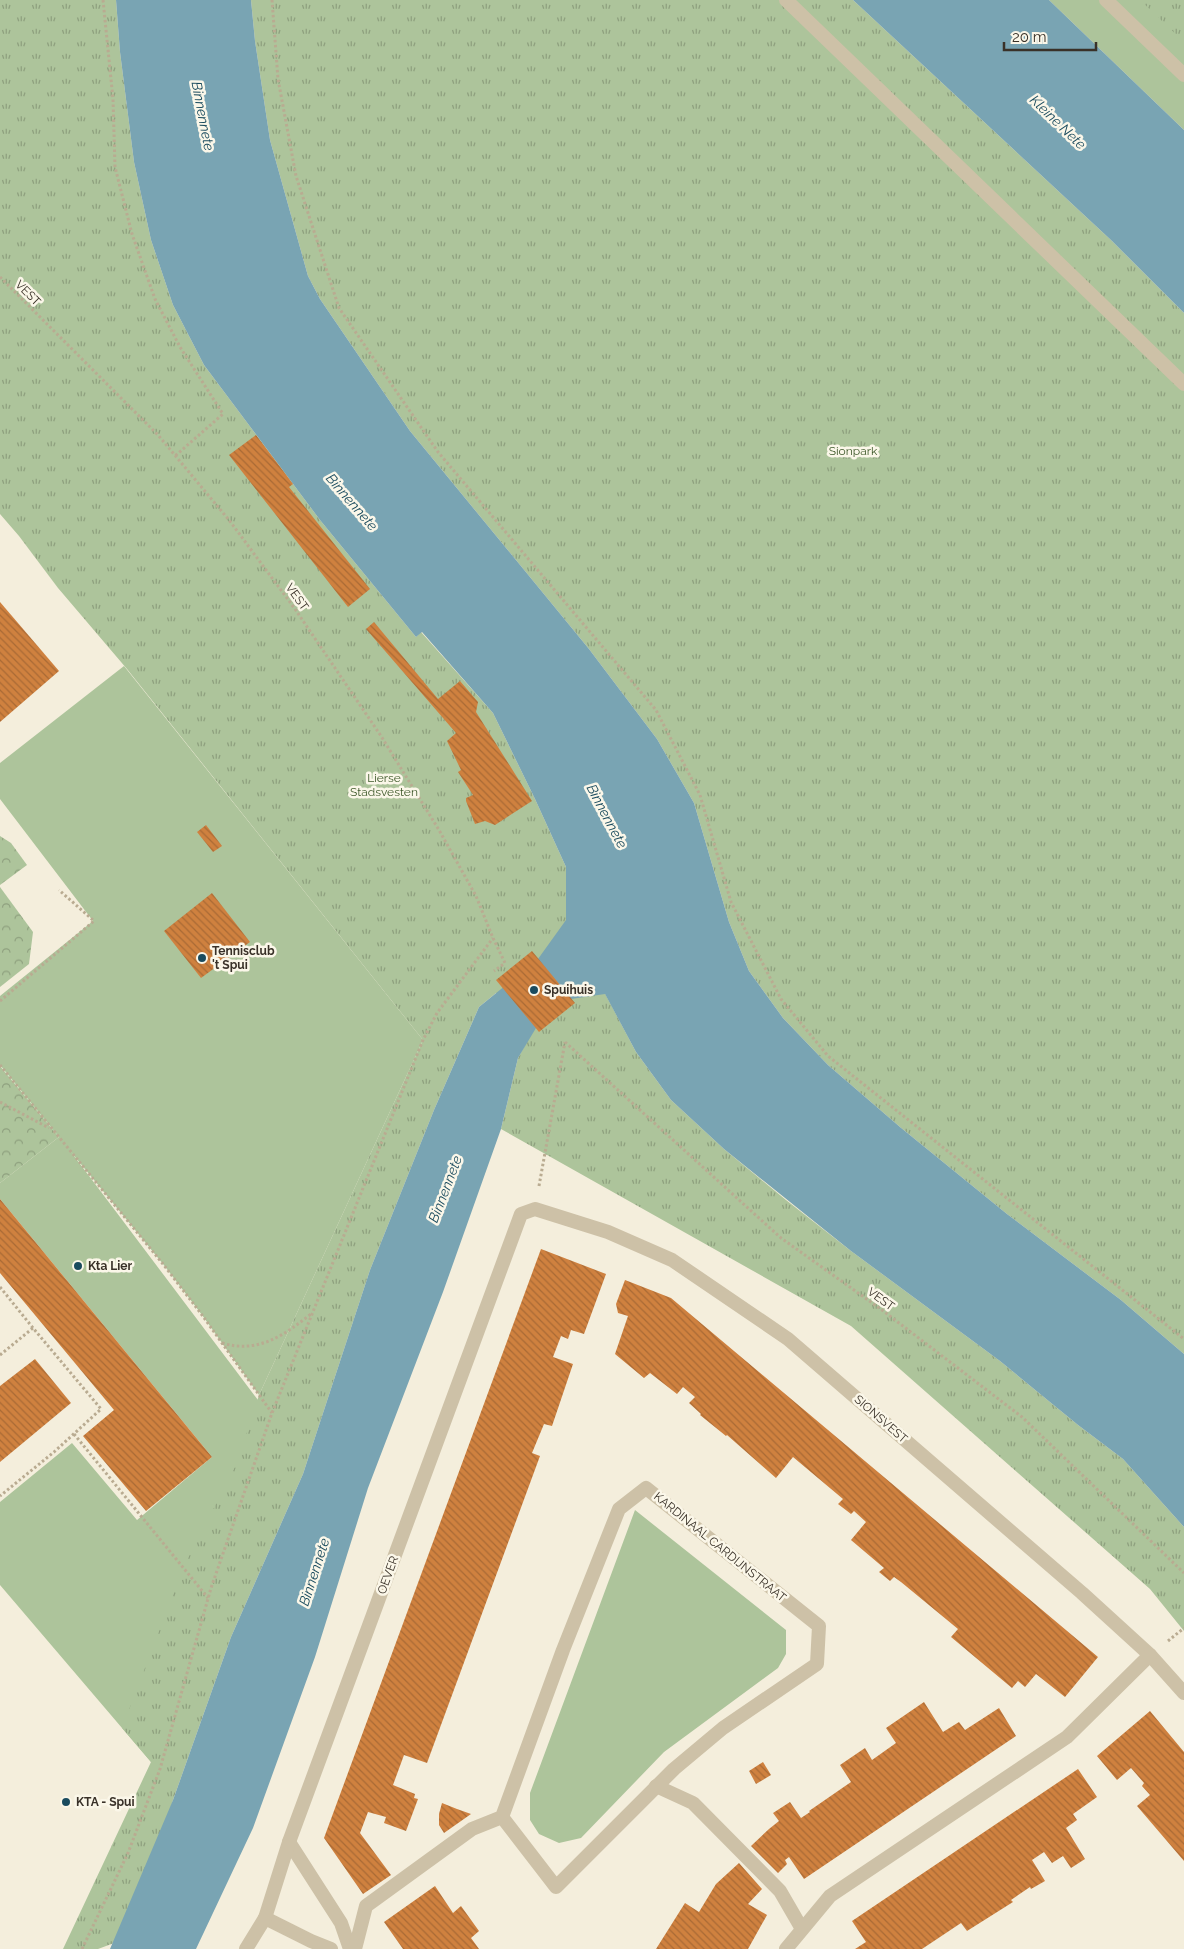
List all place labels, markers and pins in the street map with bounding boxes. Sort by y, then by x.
place label: Tennisclub 't Spui [212,944,275,972]
marker: Tennisclub 't Spui [196,952,208,964]
place label: Spuihuis [544,983,593,997]
marker: Spuihuis [528,984,540,996]
place label: Kta Lier [88,1259,132,1273]
marker: Kta Lier [72,1260,84,1272]
place label: KTA - Spui [76,1795,135,1809]
marker: KTA - Spui [60,1796,72,1808]

